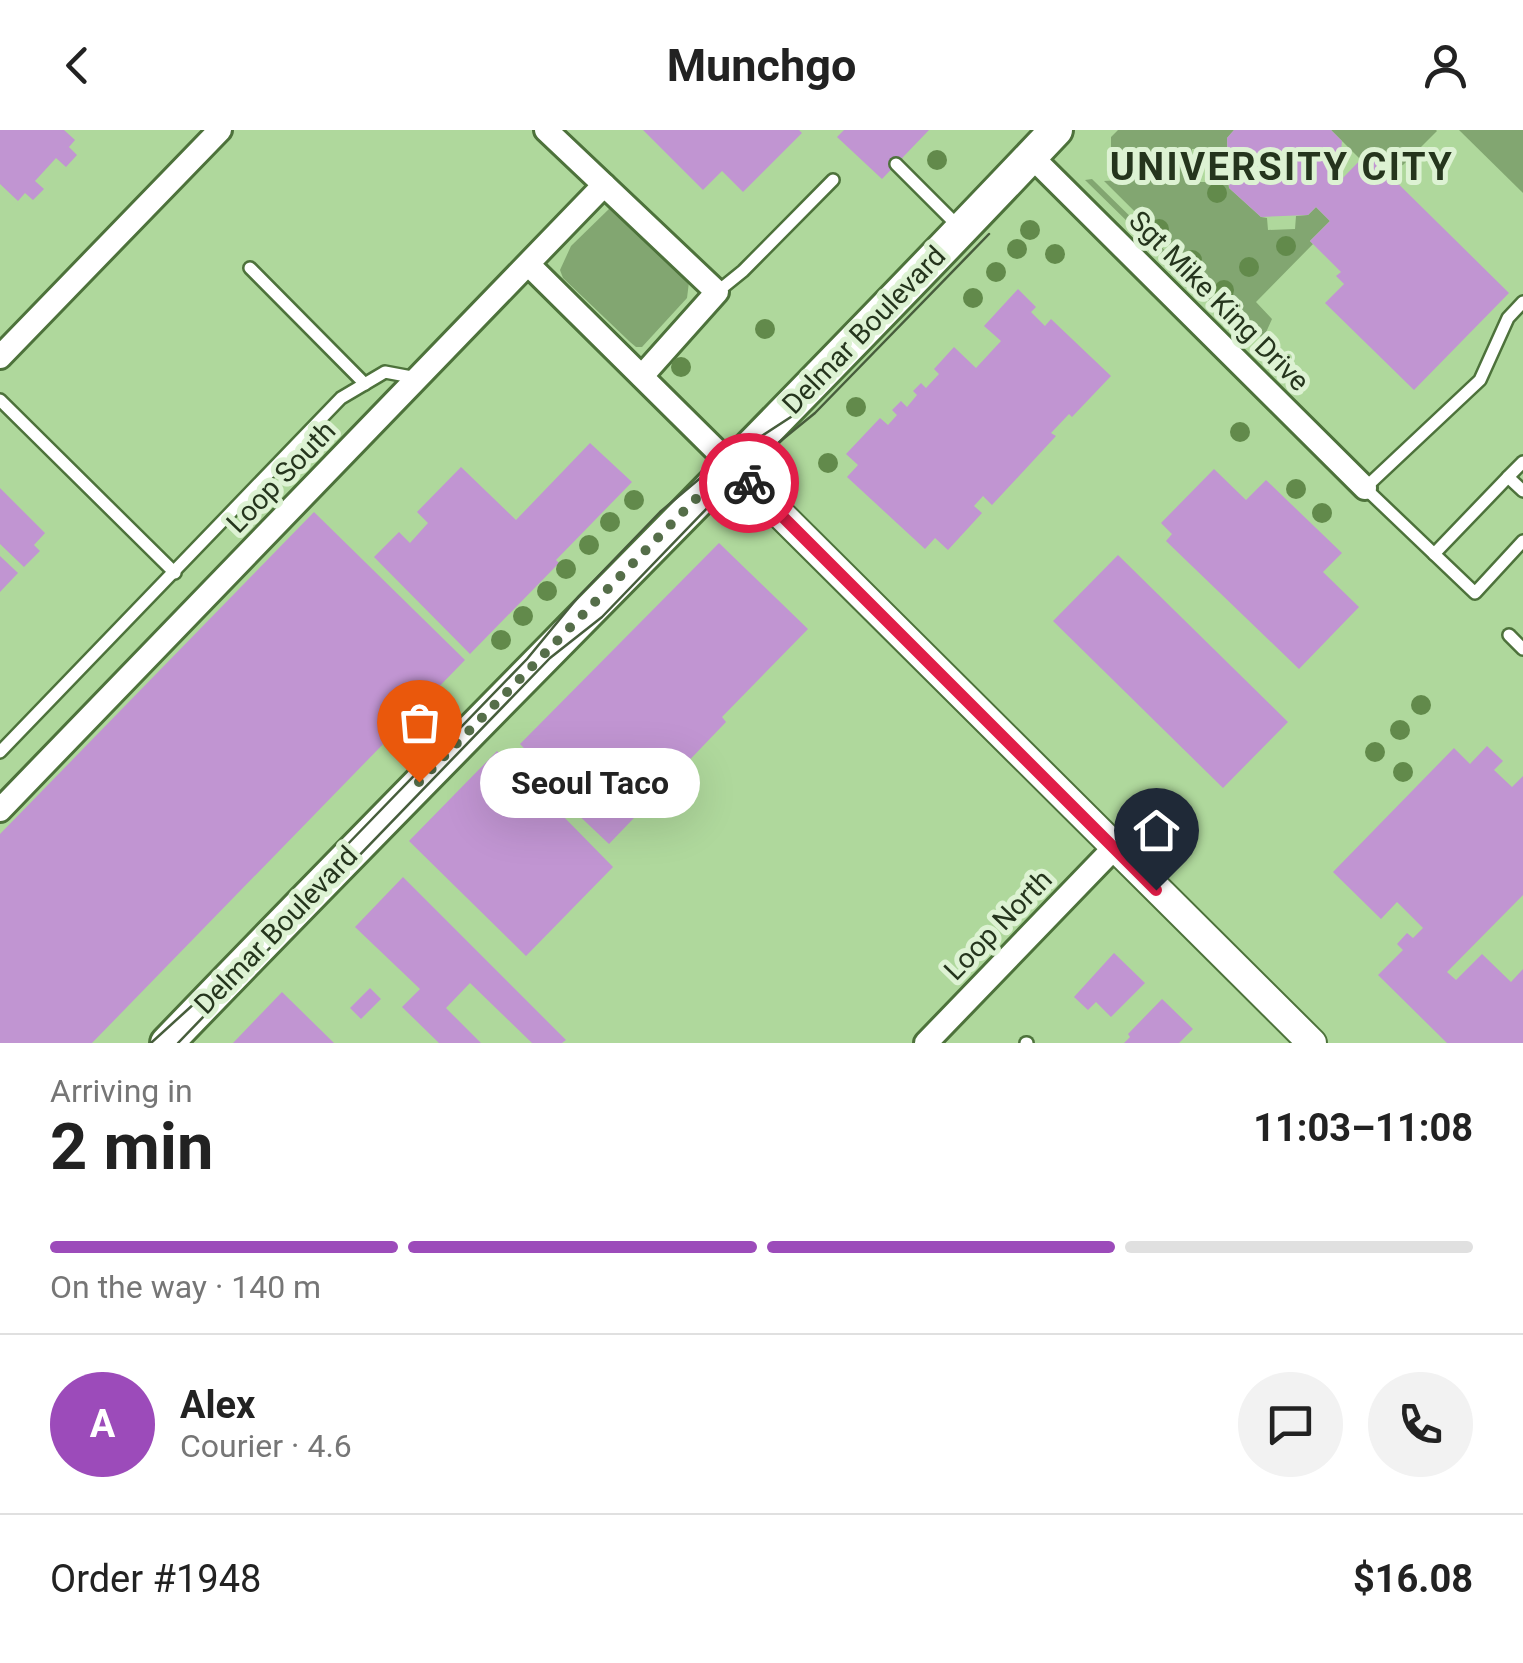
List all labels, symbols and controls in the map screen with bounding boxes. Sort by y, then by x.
icon: back [50,38,105,93]
icon: person [1418,38,1473,93]
text: Munchgo [667,39,856,92]
district label: UNIVERSITY CITY [1110,145,1454,189]
street label: Sgt Mike King Drive [1122,204,1316,398]
street label: Delmar Boulevard [776,239,952,421]
street label: Loop South [220,414,342,540]
courier [699,433,799,533]
icon: bike [722,456,777,511]
pin [377,680,462,783]
icon: bag [392,695,447,750]
callout: Seoul Taco [479,747,699,817]
text: Seoul Taco [511,764,669,802]
pin [1114,788,1199,891]
icon: home [1129,803,1184,858]
street label: Delmar Boulevard [188,839,364,1021]
street label: Loop North [937,863,1059,987]
text: Arriving in [50,1072,193,1110]
text: 11:03–11:08 [1253,1106,1473,1150]
text: 2 min [50,1109,213,1185]
text: On the way · 140 m [50,1268,321,1306]
button: chat [1238,1372,1343,1477]
button: phone [1368,1372,1473,1477]
text: Alex [180,1383,255,1427]
text: A [90,1402,115,1446]
text: Courier · 4.6 [180,1427,352,1465]
text: Order #1948 [50,1557,261,1601]
text: $16.08 [1353,1557,1473,1601]

